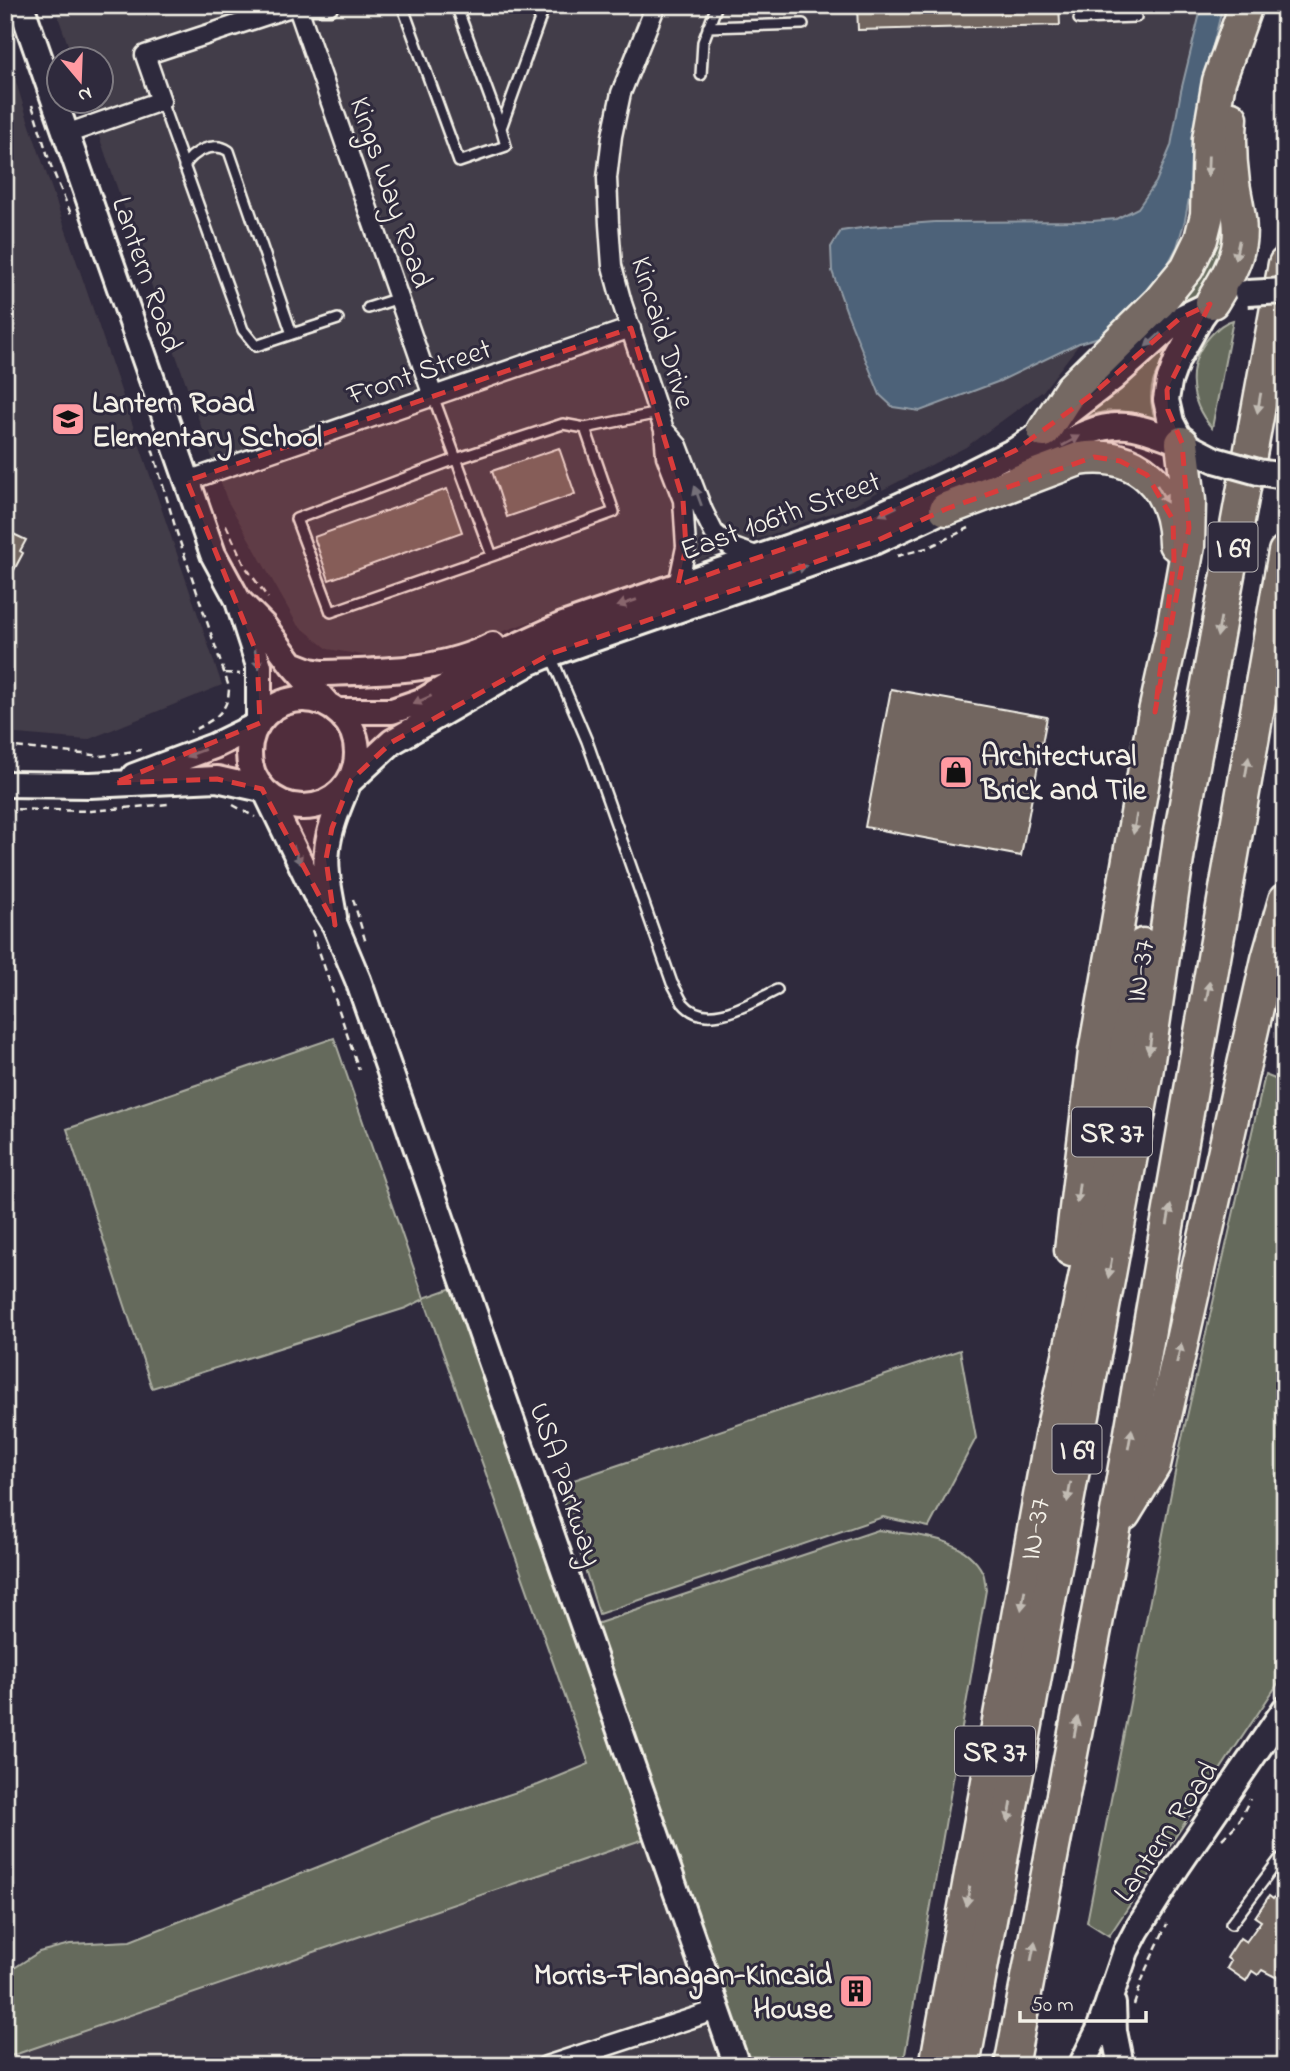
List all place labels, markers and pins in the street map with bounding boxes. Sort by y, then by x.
place label: Lantern Road Elementary School [92,383,322,461]
school or university icon: Lantern Road Elementary School [49,400,87,438]
place label: Architectural Brick and Tile [979,736,1148,814]
shop icon: Architectural Brick and Tile [937,753,975,791]
place label: Morris-Flanagan-Kincaid House [534,1955,834,2033]
building icon: Morris-Flanagan-Kincaid House [837,1972,875,2010]

